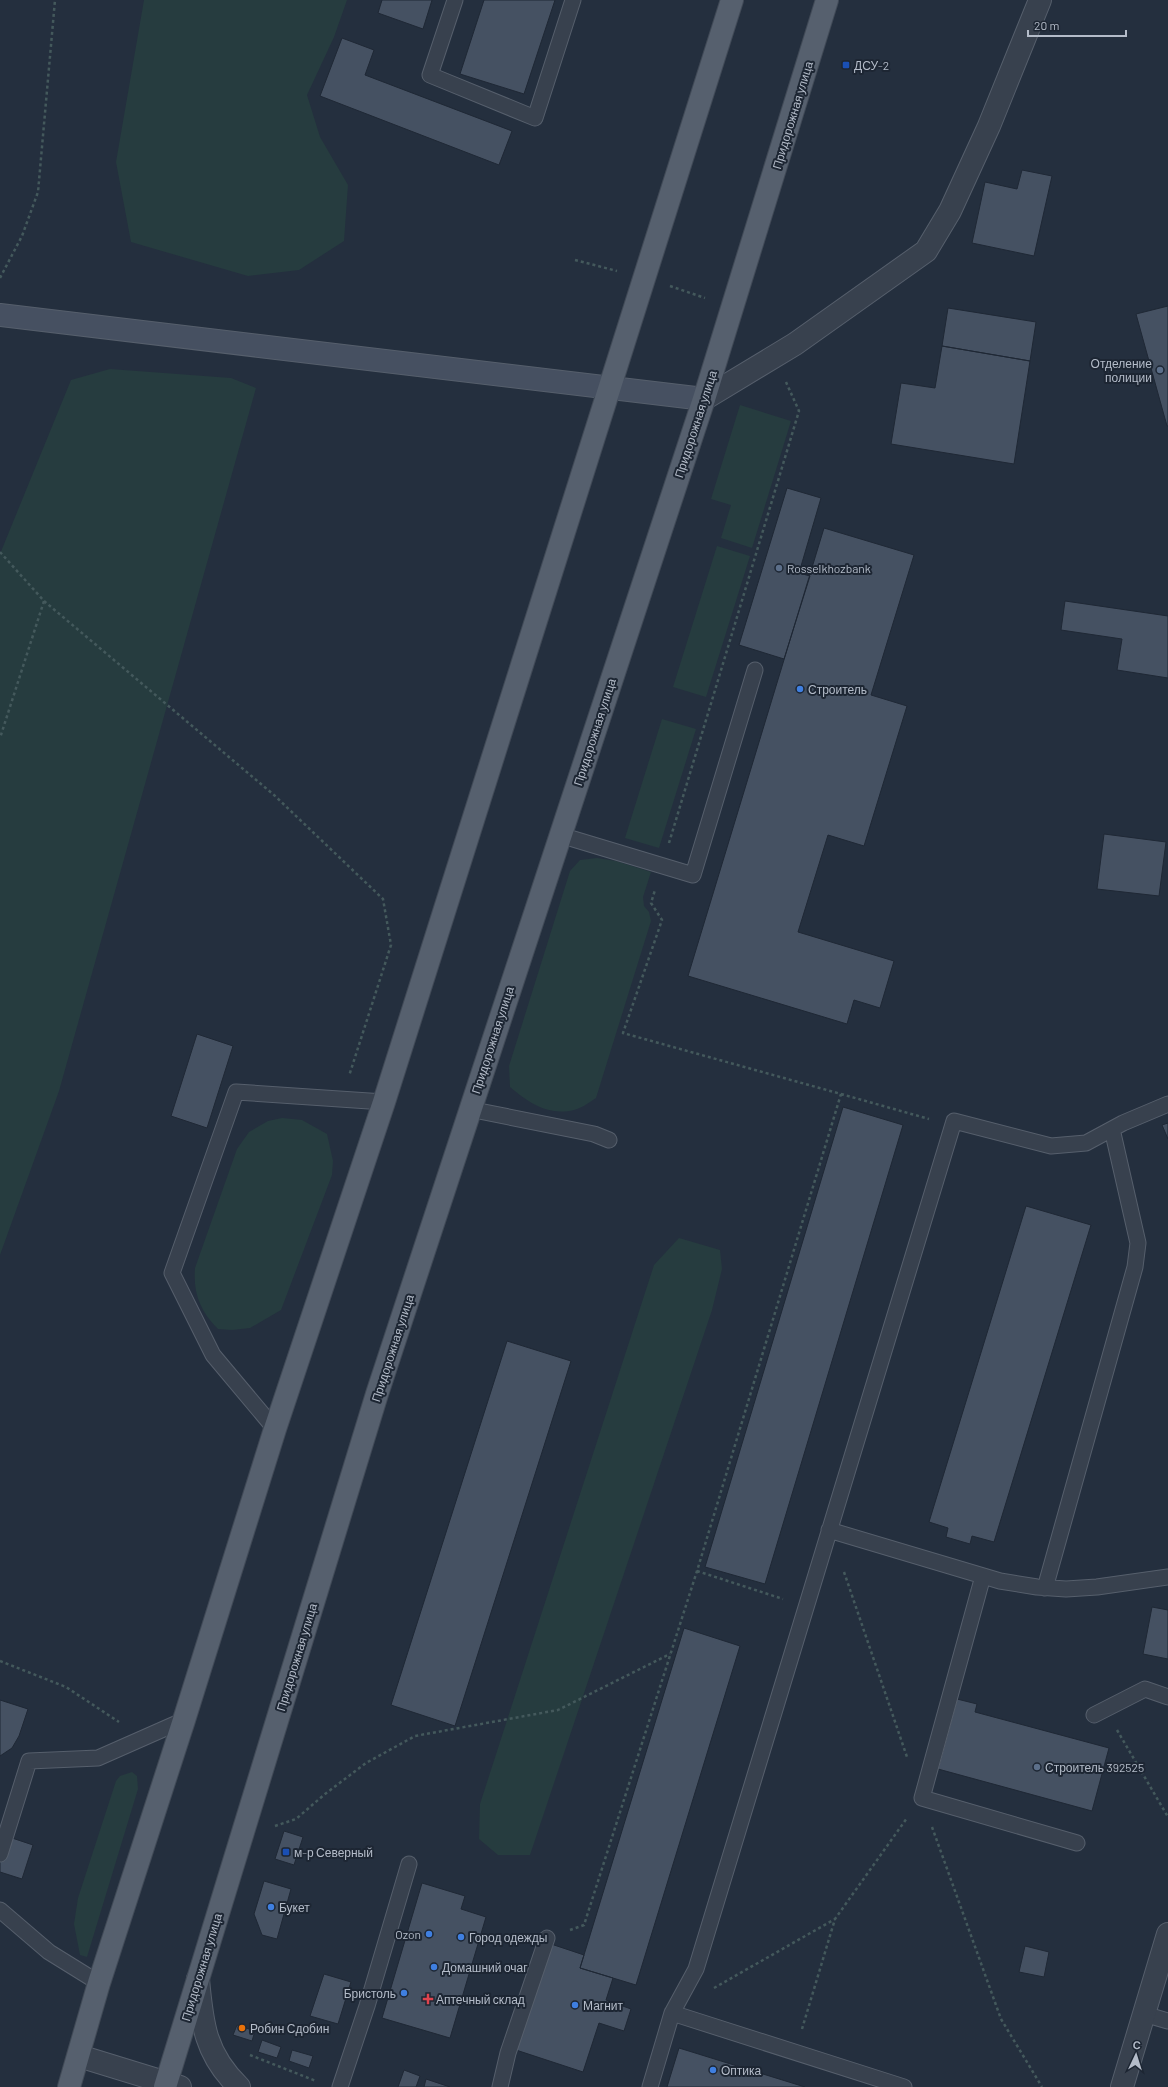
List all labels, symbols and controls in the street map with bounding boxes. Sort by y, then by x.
scale bar [1028,12,1126,38]
text: 20 m [1034,18,1060,32]
place label: ДСУ-2 [854,58,889,73]
street label: Придорожная улица [769,59,816,171]
marker: ДСУ-2 [841,60,851,70]
place label: Отделение полиции [1091,356,1152,385]
marker: Отделение полиции [1155,365,1165,375]
street label: Придорожная улица [671,368,720,480]
place label: Rosselkhozbank [787,561,871,575]
marker: Rosselkhozbank [774,563,784,573]
street label: Придорожная улица [570,676,619,788]
place label: Строитель [808,682,867,697]
marker: Строитель [795,684,805,694]
street label: Придорожная улица [468,984,517,1096]
street label: Придорожная улица [368,1292,417,1404]
street label: Придорожная улица [273,1601,320,1713]
place label: Строитель 392525 [1045,1760,1144,1775]
marker: Строитель 392525 [1032,1762,1042,1772]
place label: м-р Северный [294,1845,373,1860]
marker: м-р Северный [281,1847,291,1857]
place label: Букет [279,1900,310,1915]
marker: Букет [266,1902,276,1912]
street label: Придорожная улица [178,1911,225,2023]
place label: Ozon [395,1927,421,1941]
marker: Ozon [424,1929,434,1939]
place label: Город одежды [469,1930,547,1945]
marker: Город одежды [456,1932,466,1942]
place label: Домашний очаг [442,1960,528,1975]
marker: Домашний очаг [429,1962,439,1972]
place label: Бристоль [344,1986,396,2001]
marker: Бристоль [399,1988,409,1998]
place label: Аптечный склад [436,1992,525,2007]
marker: Аптечный склад [423,1994,433,2004]
place label: Магнит [583,1998,624,2012]
marker: Магнит [570,2000,580,2010]
place label: Робин Сдобин [250,2021,329,2036]
marker: Робин Сдобин [237,2023,247,2033]
north arrow [1116,2035,1156,2075]
text: С [1132,2038,1141,2051]
place label: Оптика [721,2063,762,2077]
marker: Оптика [708,2065,718,2075]

